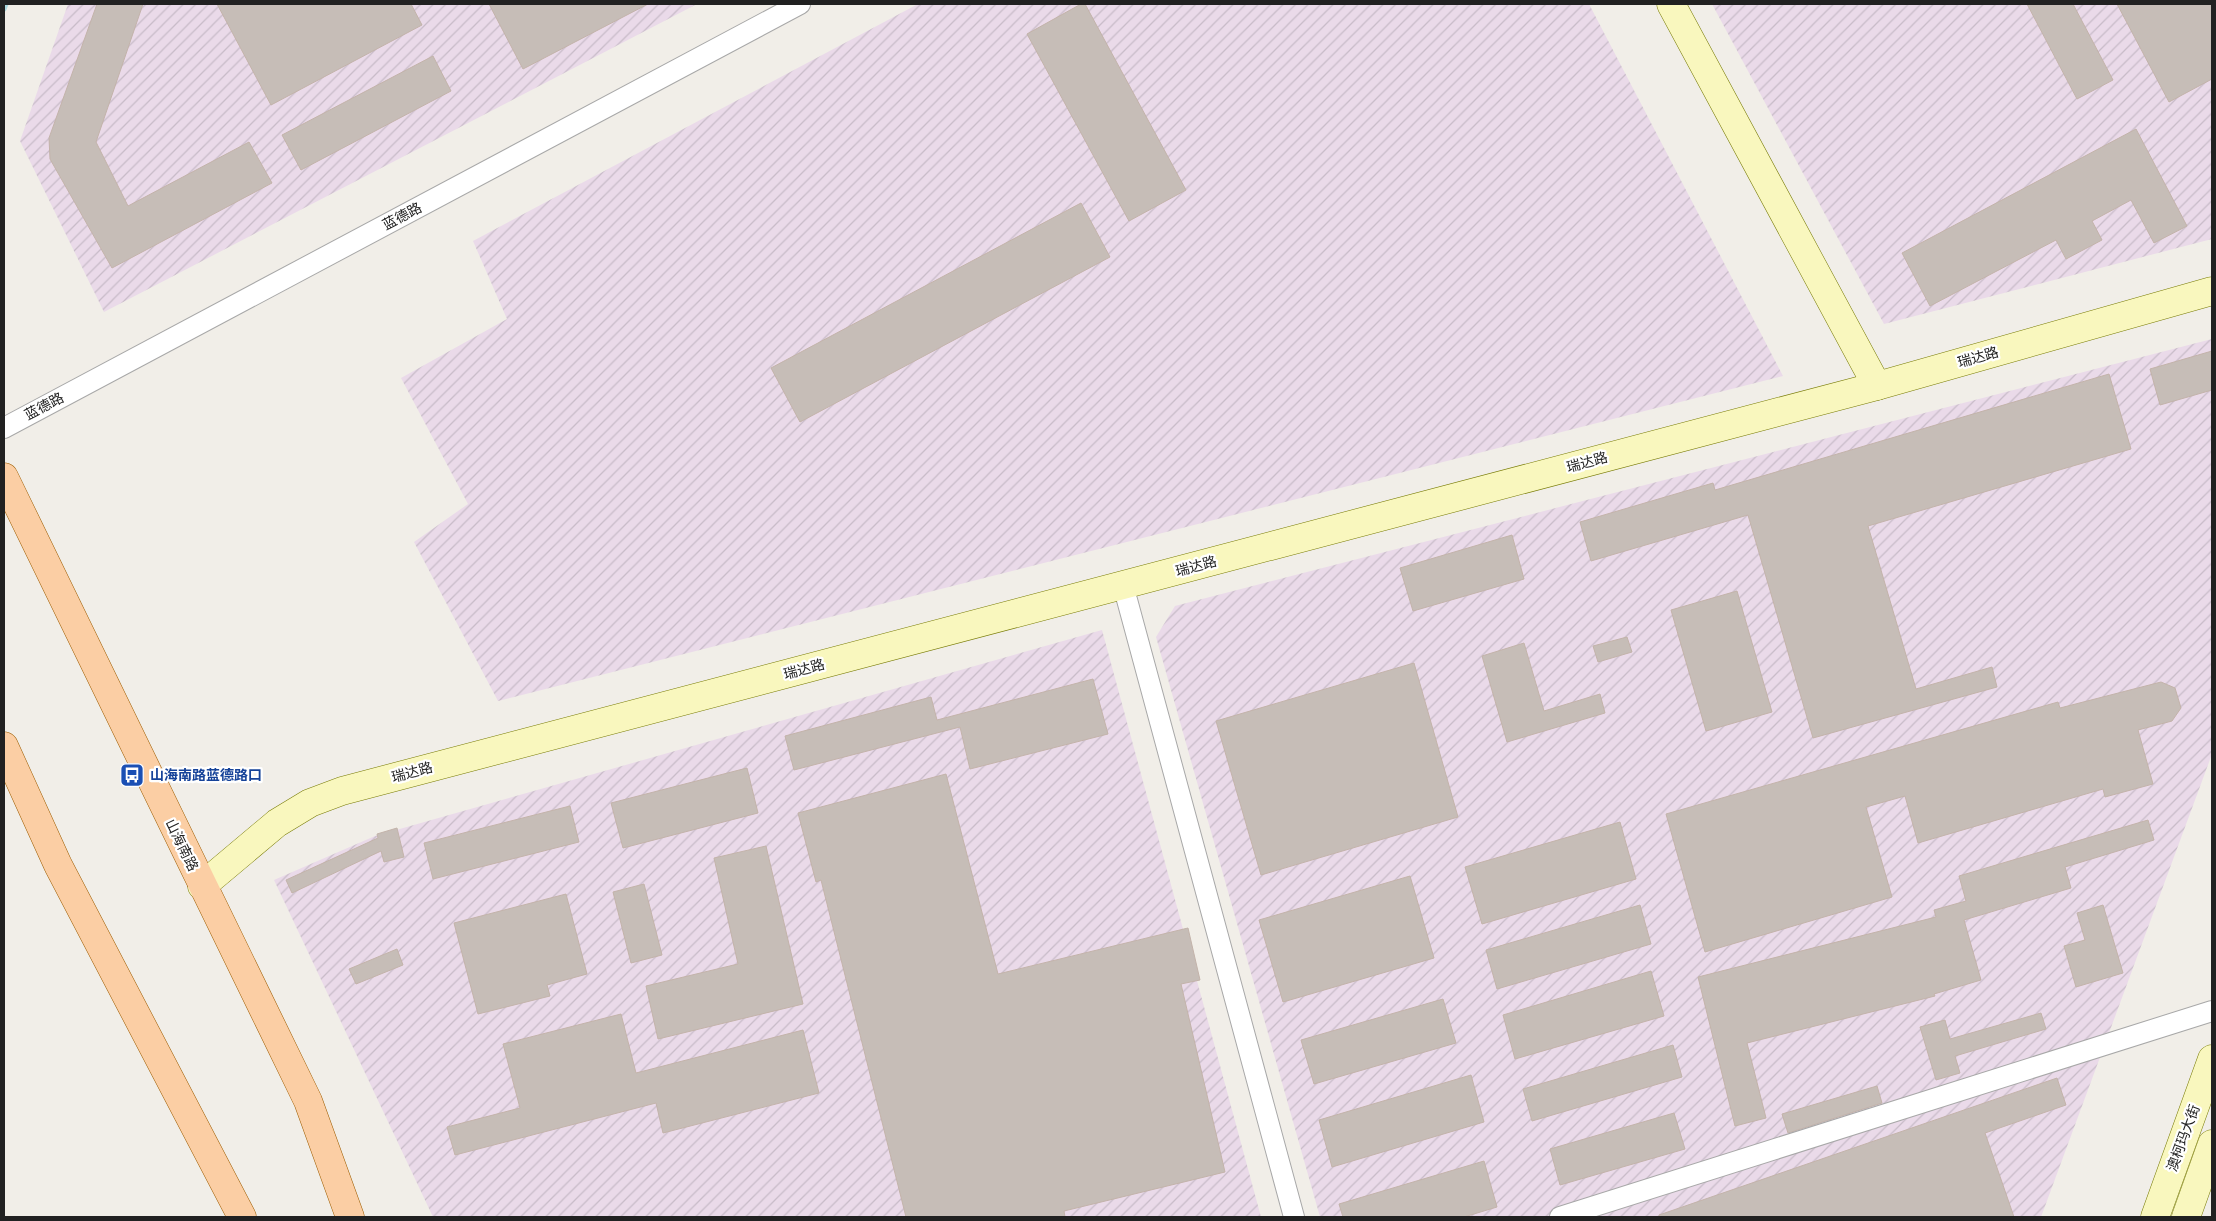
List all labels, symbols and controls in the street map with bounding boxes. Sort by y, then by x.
street label: 蓝德路 [379,198,425,234]
street label: 瑞达路 [1955,343,2001,371]
street label: 蓝德路 [21,388,67,424]
street label: 瑞达路 [1564,448,1610,476]
street label: 瑞达路 [1173,552,1219,580]
street label: 瑞达路 [781,655,827,683]
street label: 瑞达路 [389,758,435,786]
bus stop icon: 山海南路蓝德路口 [119,762,145,788]
place label: 山海南路蓝德路口 [150,766,262,784]
street label: 山海南路 [162,816,202,874]
street label: 澳柯玛大街 [2163,1102,2203,1174]

